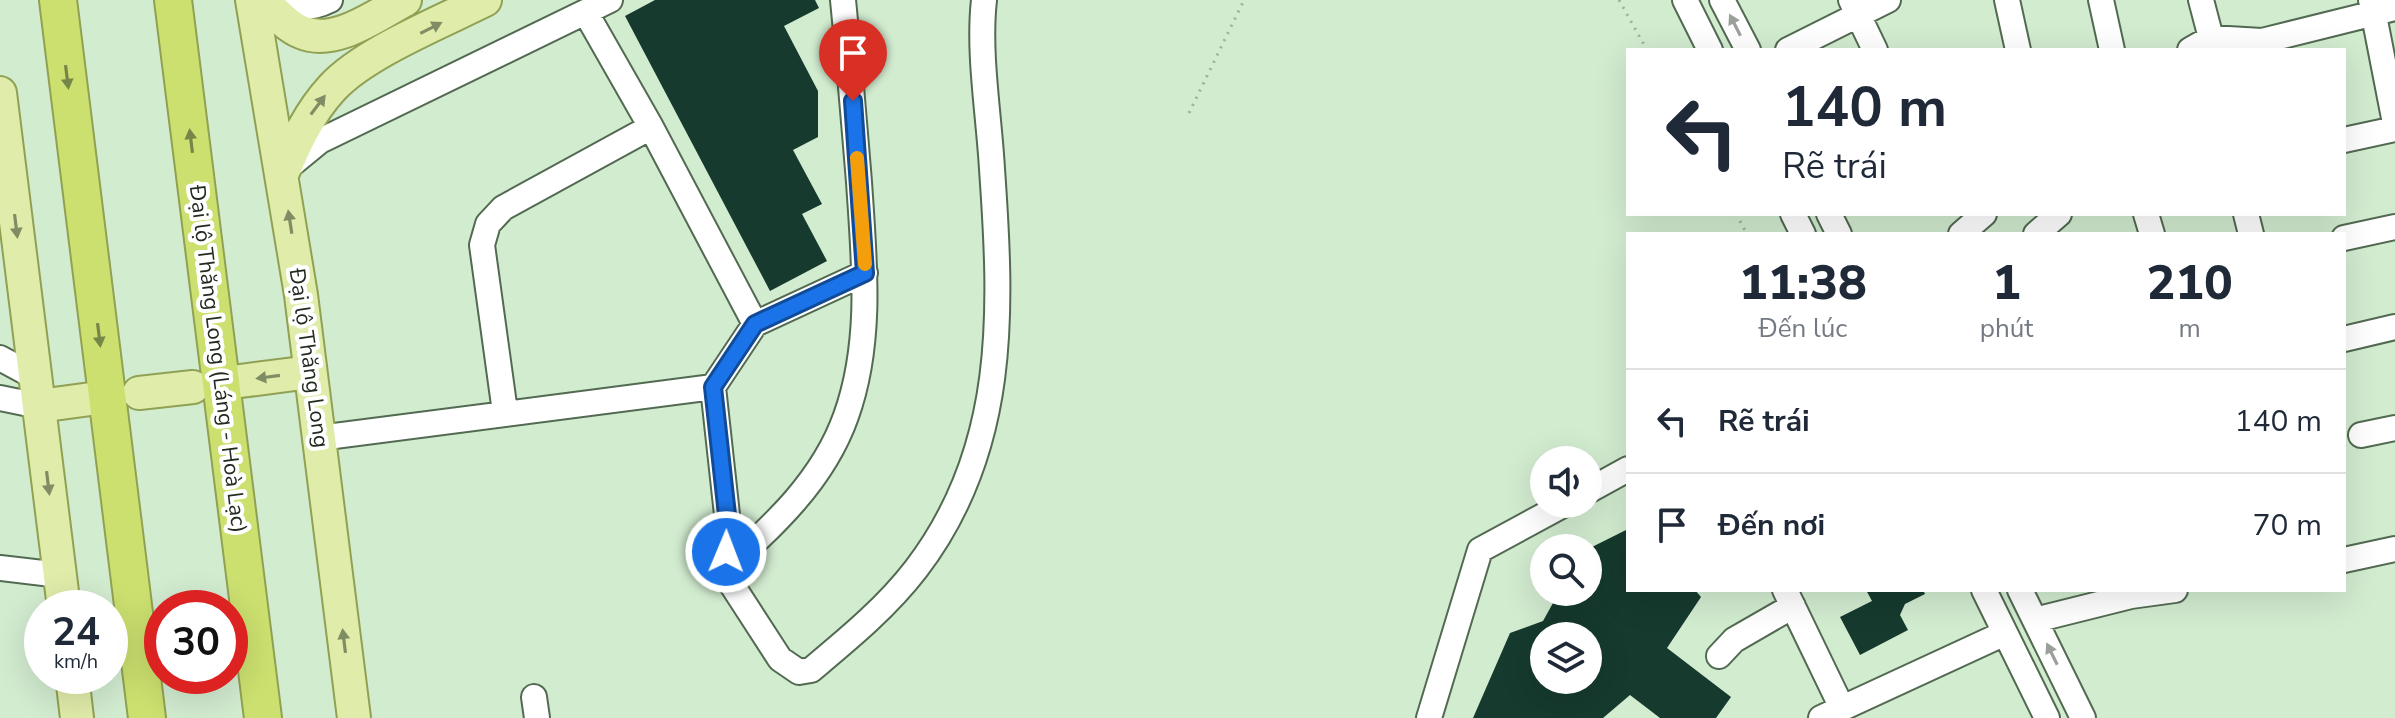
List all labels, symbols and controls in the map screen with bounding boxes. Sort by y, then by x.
one-way arrow [1729,14,1743,36]
pin [819,19,887,101]
one-way arrow [419,21,442,35]
icon: arrive [831,31,875,75]
one-way arrow [61,65,74,90]
text: 140 m [1782,69,1947,146]
icon: left [1650,80,1754,184]
one-way arrow [310,94,326,115]
one-way arrow [184,128,197,153]
text: Rẽ trái [1782,142,1887,191]
street label: Đại lộ Thăng Long (Láng - Hoà Lạc) [182,182,254,535]
one-way arrow [283,209,296,234]
one-way arrow [10,214,23,239]
text: 11:38 [1739,250,1867,316]
text: 1 [1992,250,2021,316]
text: 210 [2147,250,2233,316]
street label: Đại lộ Thăng Long [281,265,336,450]
text: Đến lúc [1758,311,1847,346]
text: phút [1980,311,2033,346]
text: m [2179,311,2201,346]
one-way arrow [93,323,106,348]
one-way arrow [255,371,280,384]
icon: left [1650,399,1694,443]
text: Rẽ trái [1718,401,1810,442]
text: 140 m [2235,401,2322,442]
map controls [1530,446,1602,694]
button: sound [1530,446,1602,518]
one-way arrow [42,471,55,496]
icon: arrive [1650,503,1694,547]
text: Đến nơi [1718,505,1825,546]
text: 70 m [2253,505,2322,546]
position arrow [684,510,768,594]
button: search [1530,534,1602,606]
speed limit sign: 30 [144,590,248,694]
text: 24 [52,605,100,659]
button: layers [1530,622,1602,694]
one-way arrow [338,628,351,653]
one-way arrow [2045,642,2058,665]
text: km/h [54,648,98,675]

